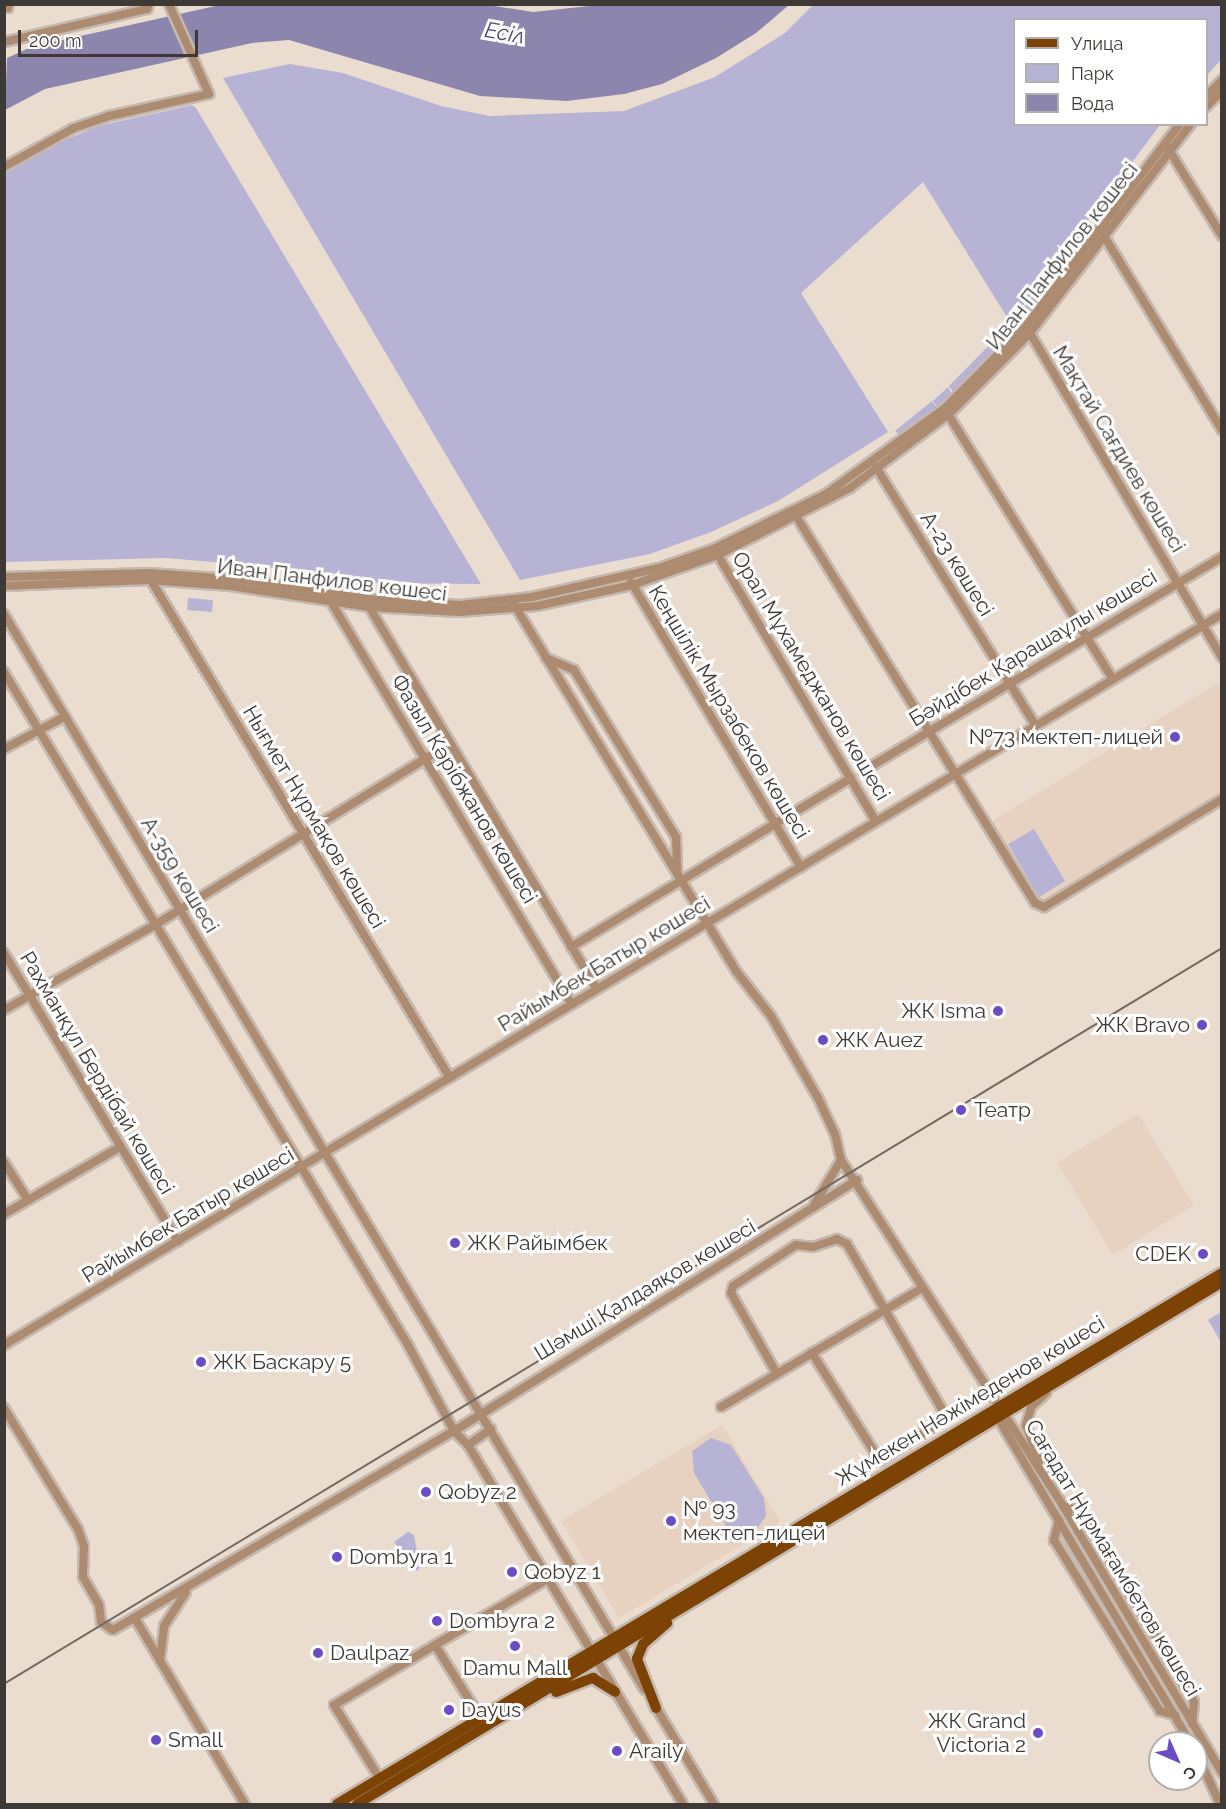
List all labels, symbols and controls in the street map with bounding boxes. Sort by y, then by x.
water label: Есіл [483,16,527,50]
scale bar [21,18,201,56]
legend [1013,18,1208,126]
text: 200 m [29,30,82,51]
text: Улица [1071,33,1123,54]
text: Парк [1071,63,1114,84]
text: Вода [1071,93,1114,114]
street label: Иван Панфилов көшесі [981,157,1143,355]
street label: Мақтай Сағдиев көшесі [1047,341,1191,557]
street label: А-23 көшесі [915,507,999,621]
street label: Орал Мұхамеджанов көшесі [727,547,895,805]
street label: Иван Панфилов көшесі [216,553,448,607]
street label: Бәйдібек Қарашаұлы көшесі [905,564,1161,732]
street label: Кеңшілік Мырзабеков көшесі [643,581,815,843]
street label: Фазыл Кәрібжанов көшесі [386,670,542,908]
street label: Нығмет Нұрмақов көшесі [237,701,391,933]
place label: №73 мектеп-лицей [969,724,1163,750]
marker: №73 мектеп-лицей [1168,730,1182,744]
street label: А-359 көшесі [136,813,224,937]
street label: Райымбек Батыр көшесі [493,891,715,1037]
street label: Рахманқұл Бердібай көшесі [14,947,180,1199]
place label: ЖК Isma [901,998,986,1024]
marker: ЖК Isma [991,1004,1005,1018]
place label: ЖК Bravo [1095,1012,1190,1038]
marker: ЖК Bravo [1195,1018,1209,1032]
place label: ЖК Auez [835,1027,923,1053]
marker: ЖК Auez [816,1033,830,1047]
place label: Театр [974,1097,1031,1123]
marker: Театр [952,1101,970,1119]
street label: Райымбек Батыр көшесі [77,1142,299,1288]
street label: Шәмші Қалдаяқов көшесі [530,1214,760,1366]
place label: ЖК Райымбек [467,1230,608,1256]
marker: ЖК Райымбек [448,1236,462,1250]
place label: CDEK [1135,1241,1191,1267]
marker: CDEK [1196,1247,1210,1261]
street label: Жұмекен Нәжімеденов көшесі [831,1311,1109,1491]
place label: ЖК Баскару 5 [213,1349,352,1375]
marker: ЖК Баскару 5 [194,1355,208,1369]
street label: Сағадат Нұрмағамбетов көшесі [1020,1415,1206,1701]
place label: Qobyz 2 [438,1479,517,1505]
marker: Qobyz 2 [419,1485,433,1499]
place label: № 93 мектеп-лицей [683,1496,825,1546]
marker: № 93 мектеп-лицей [664,1514,678,1528]
place label: Dombyra 1 [349,1544,453,1570]
marker: Dombyra 1 [330,1550,344,1564]
place label: Qobyz 1 [524,1559,601,1585]
marker: Qobyz 1 [505,1565,519,1579]
place label: Dombyra 2 [449,1608,555,1634]
marker: Dombyra 2 [430,1614,444,1628]
marker: Damu Mall [508,1639,522,1653]
place label: Daulpaz [330,1640,409,1666]
marker: Daulpaz [311,1646,325,1660]
place label: Damu Mall [463,1655,567,1681]
place label: Dayus [461,1697,521,1723]
marker: Dayus [442,1703,456,1717]
place label: ЖК Grand Victoria 2 [928,1708,1026,1758]
marker: ЖК Grand Victoria 2 [1031,1726,1045,1740]
place label: Small [168,1727,223,1753]
north arrow [1148,1731,1208,1791]
marker: Small [149,1733,163,1747]
place label: Araily [629,1738,683,1764]
marker: Araily [610,1744,624,1758]
text: С [1179,1762,1200,1783]

